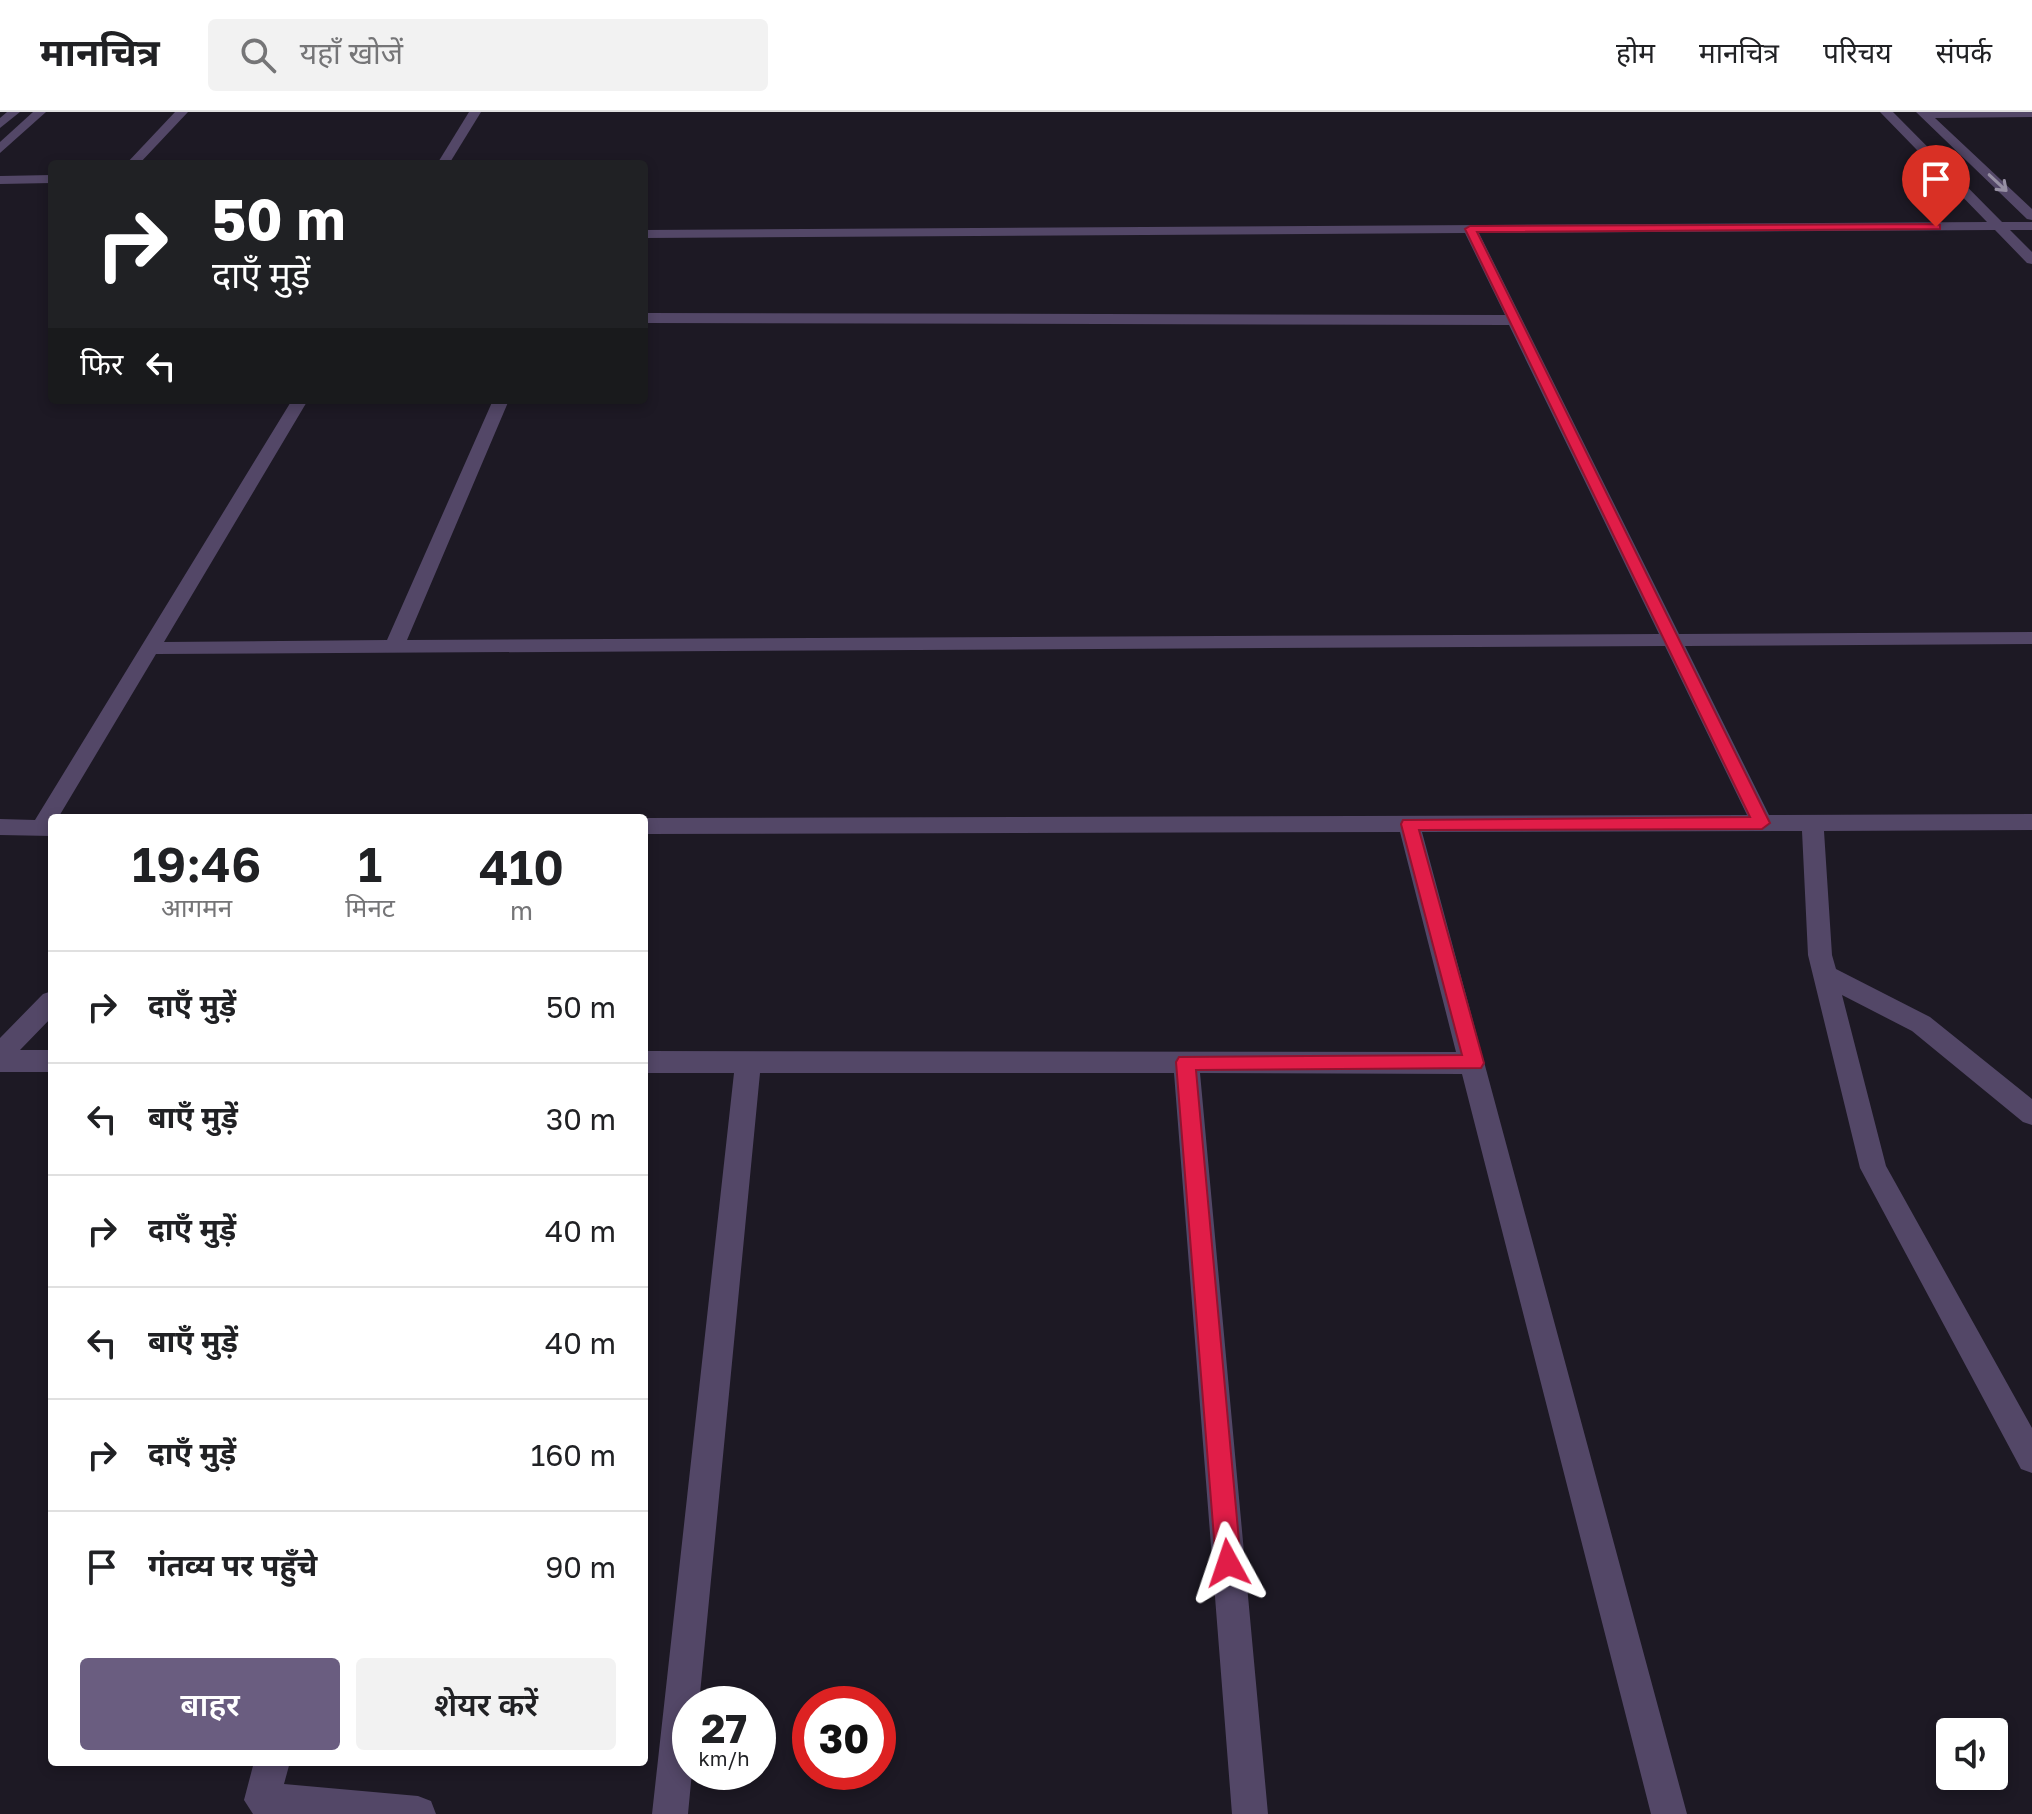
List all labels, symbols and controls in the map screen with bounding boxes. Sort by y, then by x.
search box [208,19,768,91]
text: मानचित्र [40,29,160,74]
icon: search [236,33,280,77]
text: यहाँ खोजें [300,35,403,71]
text: होम [1616,36,1655,69]
text: मानचित्र [1699,36,1779,69]
text: परिचय [1823,36,1892,69]
text: संपर्क [1936,36,1992,69]
pin [1902,145,1970,227]
icon: arrive [1914,157,1958,201]
one-way arrow [1987,173,2007,192]
text: 50 m [212,185,346,252]
icon: right [80,192,184,296]
text: दाएँ मुड़ें [212,253,310,296]
icon: left [139,344,183,388]
text: फिर [80,346,123,382]
text: 19:46 [132,835,261,893]
text: 1 [358,835,382,893]
text: 410 [479,838,564,896]
text: आगमन [161,892,232,923]
text: मिनट [345,892,395,923]
text: m [510,895,533,926]
icon: right [80,985,124,1029]
text: दाएँ मुड़ें [148,987,236,1023]
text: 50 m [546,989,616,1025]
icon: left [80,1097,124,1141]
text: बाएँ मुड़ें [148,1099,238,1135]
text: 30 m [546,1101,616,1137]
icon: right [80,1209,124,1253]
text: दाएँ मुड़ें [148,1211,236,1247]
text: 40 m [545,1213,616,1249]
icon: left [80,1321,124,1365]
text: बाएँ मुड़ें [148,1323,238,1359]
text: 40 m [545,1325,616,1361]
icon: right [80,1433,124,1477]
text: दाएँ मुड़ें [148,1435,236,1471]
text: 160 m [531,1437,616,1473]
position arrow [1186,1521,1270,1605]
icon: arrive [80,1545,124,1589]
text: गंतव्य पर पहुँचे [148,1547,317,1583]
text: 90 m [545,1549,616,1585]
button: बाहर [80,1658,340,1750]
button: शेयर करें [356,1658,616,1750]
speed limit sign: 30 [792,1686,896,1790]
text: 27 [701,1704,747,1752]
map controls [1936,1718,2008,1790]
button: sound [1936,1718,2008,1790]
text: km/h [699,1746,749,1770]

